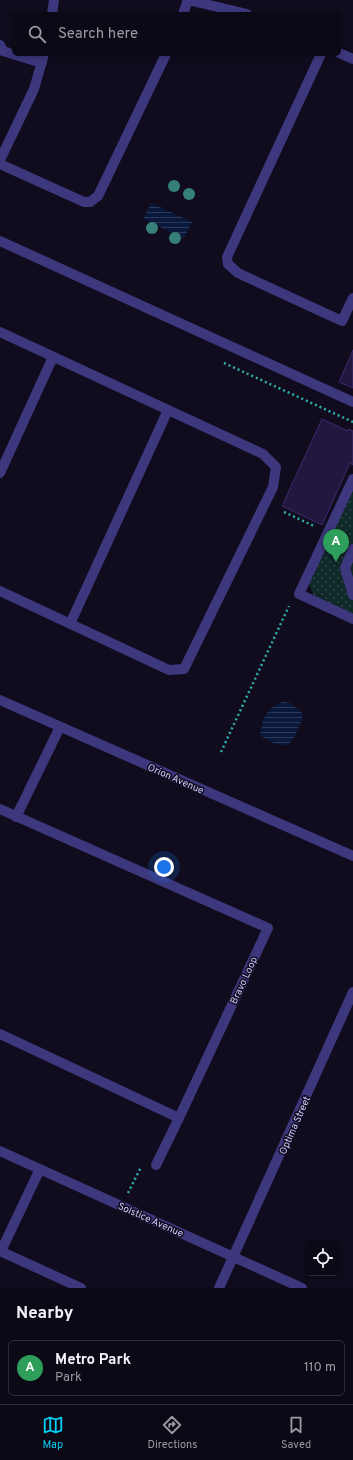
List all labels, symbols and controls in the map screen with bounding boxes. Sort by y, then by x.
search box [12,12,341,56]
icon: search [26,23,48,45]
text: Search here [58,25,138,44]
pin: A [323,529,349,562]
street label: Orion Avenue [145,761,206,798]
your location [154,857,174,877]
street label: Bravo Loop [228,954,261,1006]
street label: Optima Street [277,1094,314,1157]
street label: Solstice Avenue [116,1200,185,1241]
map controls [305,1240,341,1276]
button: locate [305,1240,341,1276]
text: Nearby [16,1303,73,1325]
text: Metro Park [55,1351,131,1370]
text: A [25,1360,35,1376]
text: 110 m [304,1360,336,1376]
text: Park [55,1370,82,1386]
tab: Map [42,1414,64,1452]
tab: Directions [147,1414,197,1452]
tab: Saved [281,1414,311,1452]

